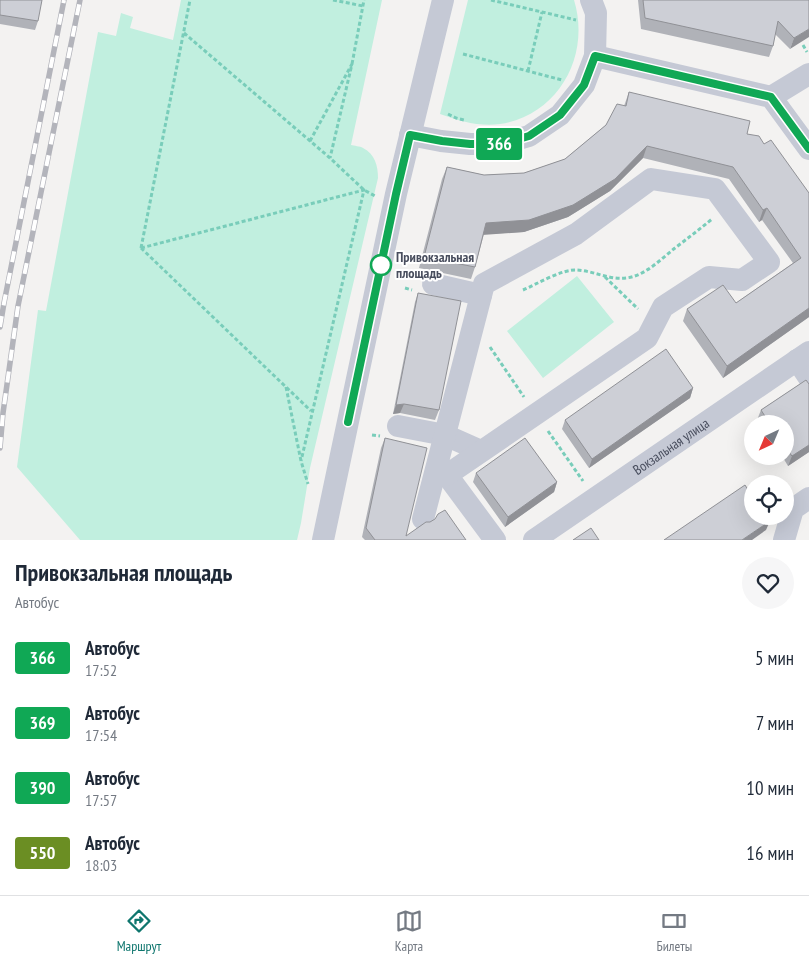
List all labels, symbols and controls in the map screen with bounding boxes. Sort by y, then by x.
line badge: 366 [470,128,528,160]
text: 366 [486,132,512,155]
place label: Привокзальная площадь [396,248,474,282]
marker: Привокзальная площадь [370,254,392,276]
street label: Вокзальная улица [629,414,713,479]
north arrow [744,415,794,465]
map controls [744,415,794,525]
button: locate [744,475,794,525]
text: Привокзальная площадь [15,557,232,588]
button: heart [742,557,794,609]
text: Автобус [15,592,59,612]
text: Автобус [85,636,140,660]
text: 366 [30,646,55,669]
text: 5 мин [755,646,794,670]
text: 17:52 [85,660,117,680]
text: Автобус [85,701,140,725]
text: 369 [30,711,55,734]
text: 7 мин [756,711,794,735]
text: 17:54 [85,725,117,745]
text: Автобус [85,766,140,790]
text: 390 [30,776,55,799]
text: 10 мин [746,776,794,800]
text: 17:57 [85,790,117,810]
text: Автобус [85,831,140,855]
text: 550 [30,841,55,864]
text: 16 мин [746,841,794,865]
text: 18:03 [85,855,117,875]
tab: Маршрут [117,907,161,955]
tab: Карта [395,907,423,955]
tab: Билеты [656,907,692,955]

